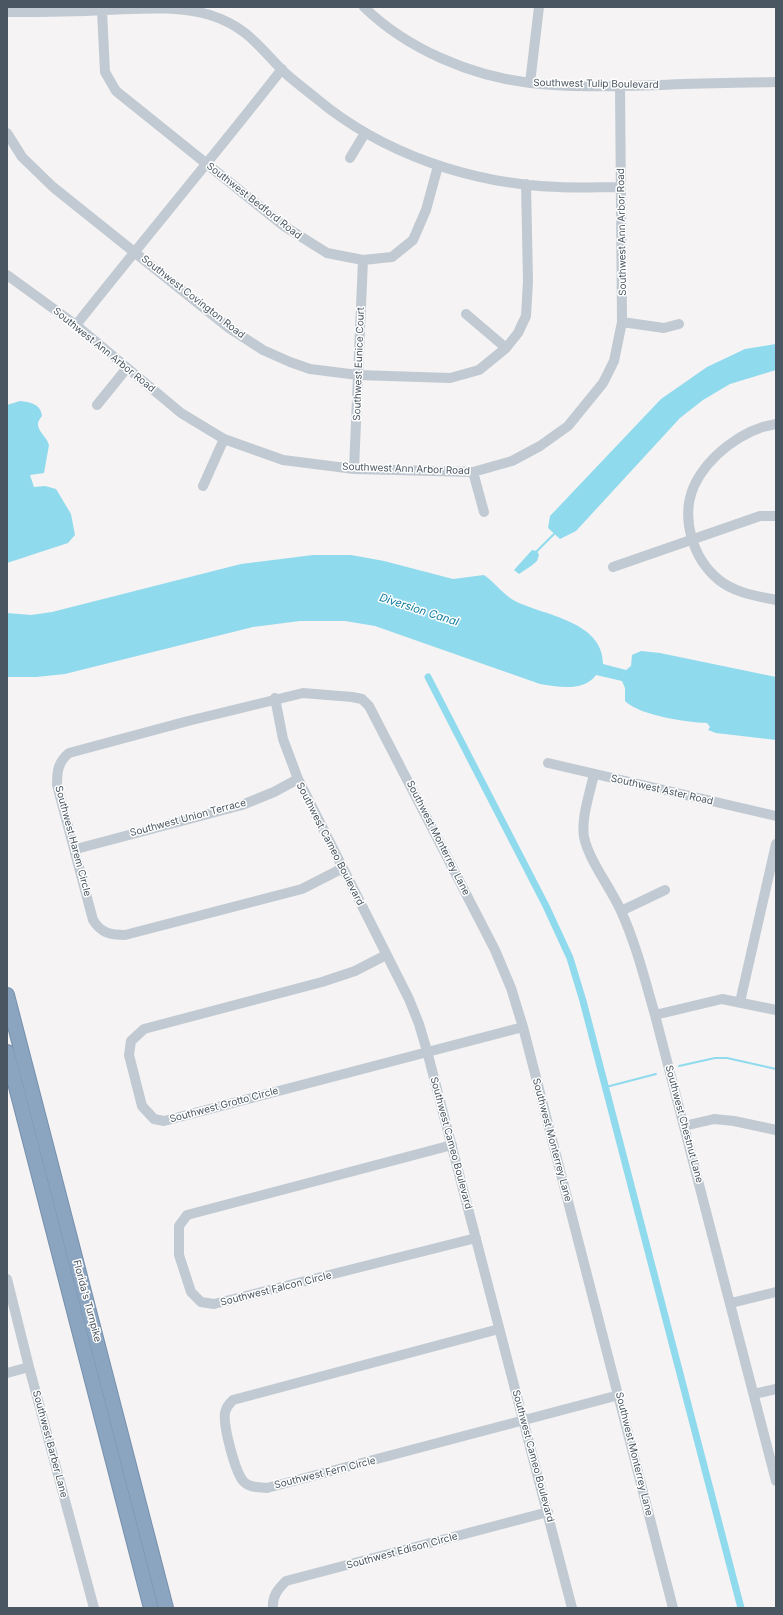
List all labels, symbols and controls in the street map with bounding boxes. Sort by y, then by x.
street label: Southwest Tulip Boulevard [533,77,659,91]
street label: Southwest Bedford Road [204,160,304,242]
street label: Southwest Ann Arbor Road [615,168,629,296]
street label: Southwest Covington Road [139,253,247,341]
street label: Southwest Ann Arbor Road [51,305,157,395]
street label: Southwest Eunice Court [351,307,367,421]
street label: Southwest Ann Arbor Road [342,461,470,477]
water label: Diversion Canal [378,591,460,629]
street label: Southwest Aster Road [610,772,714,808]
street label: Southwest Monterrey Lane [404,779,472,897]
street label: Southwest Cameo Boulevard [294,780,366,908]
street label: Southwest Harem Circle [52,784,94,898]
street label: Southwest Union Terrace [129,797,247,839]
street label: Southwest Chestnut Lane [663,1064,705,1184]
street label: Southwest Cameo Boulevard [428,1076,474,1210]
street label: Southwest Monterrey Lane [530,1077,574,1203]
street label: Southwest Grotto Circle [168,1085,280,1125]
street label: Florida's Turnpike [70,1259,104,1343]
street label: Southwest Falcon Circle [219,1269,333,1309]
street label: Southwest Barber Lane [30,1389,70,1499]
street label: Southwest Cameo Boulevard [510,1389,556,1523]
street label: Southwest Monterrey Lane [613,1391,655,1517]
street label: Southwest Fern Circle [273,1455,377,1491]
street label: Southwest Edison Circle [345,1530,459,1572]

